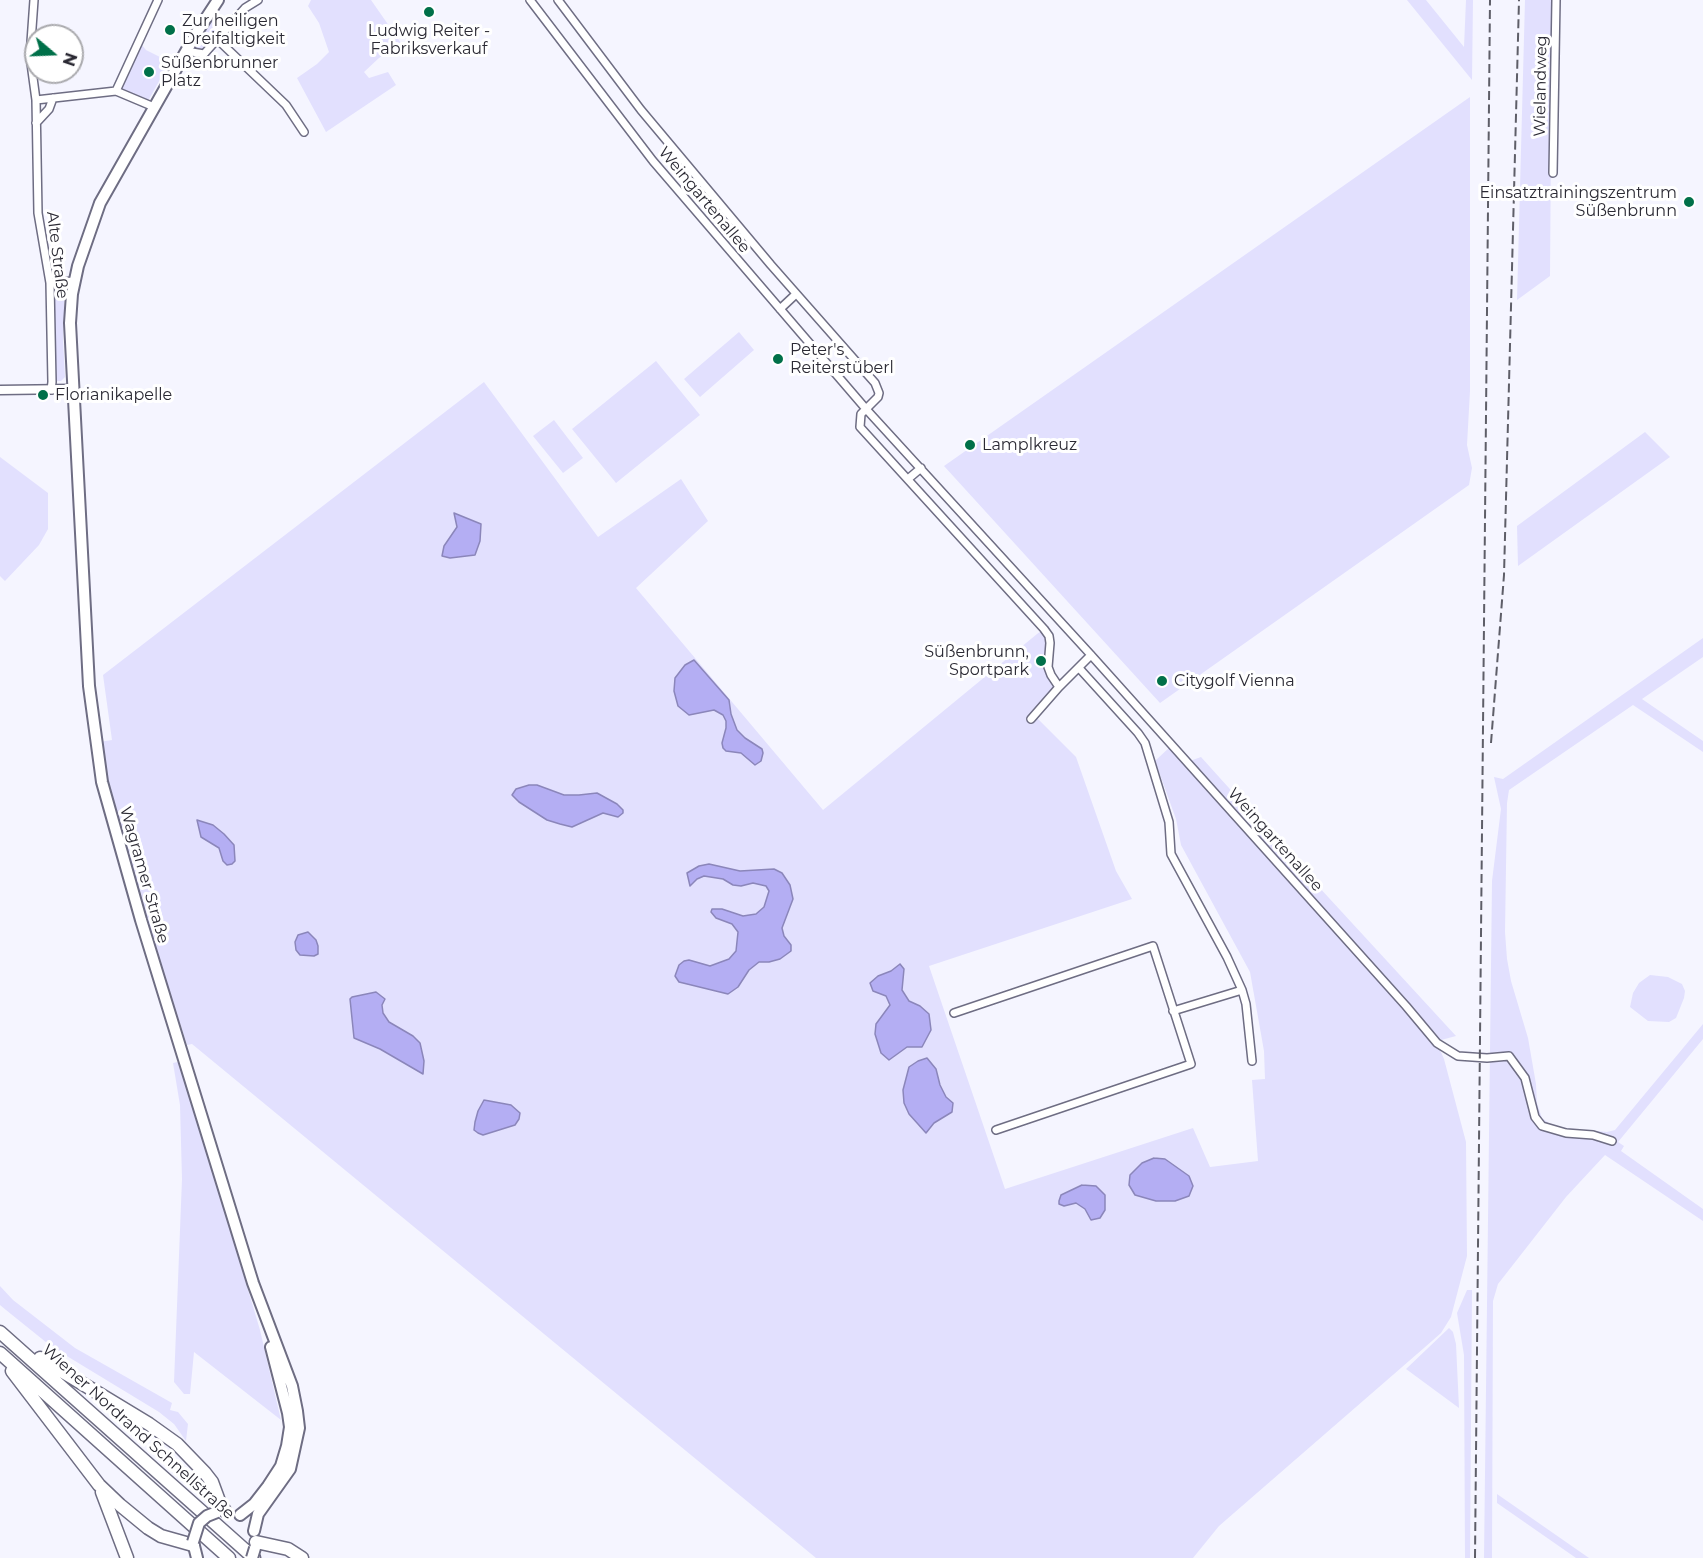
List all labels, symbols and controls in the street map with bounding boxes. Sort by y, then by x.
marker: Ludwig Reiter - Fabriksverkauf [422,5,436,19]
place label: Zur heiligen Dreifaltigkeit [182,11,286,49]
place label: Ludwig Reiter - Fabriksverkauf [368,21,490,59]
marker: Zur heiligen Dreifaltigkeit [163,23,177,37]
north arrow [24,24,84,84]
street label: Wielandweg [1531,35,1551,137]
text: N [59,50,81,69]
place label: Süßenbrunner Platz [161,53,278,91]
marker: Süßenbrunner Platz [142,65,156,79]
street label: Weingartenallee [654,143,754,257]
place label: Einsatztrainingszentrum Süßenbrunn [1479,183,1677,221]
marker: Einsatztrainingszentrum Süßenbrunn [1682,195,1696,209]
street label: Alte Straße [42,210,72,300]
place label: Peter's Reiterstüberl [790,340,894,378]
marker: Peter's Reiterstüberl [771,352,785,366]
place label: Florianikapelle [55,385,172,405]
marker: Florianikapelle [36,388,50,402]
place label: Lamplkreuz [982,435,1077,455]
marker: Lamplkreuz [963,438,977,452]
place label: Süßenbrunn, Sportpark [924,642,1029,680]
marker: Süßenbrunn, Sportpark [1034,654,1048,668]
place label: Citygolf Vienna [1174,671,1295,691]
marker: Citygolf Vienna [1155,674,1169,688]
street label: Weingartenallee [1223,784,1327,896]
street label: Wagramer Straße [115,804,173,946]
street label: Wiener Nordrand Schnellstraße [38,1340,238,1524]

